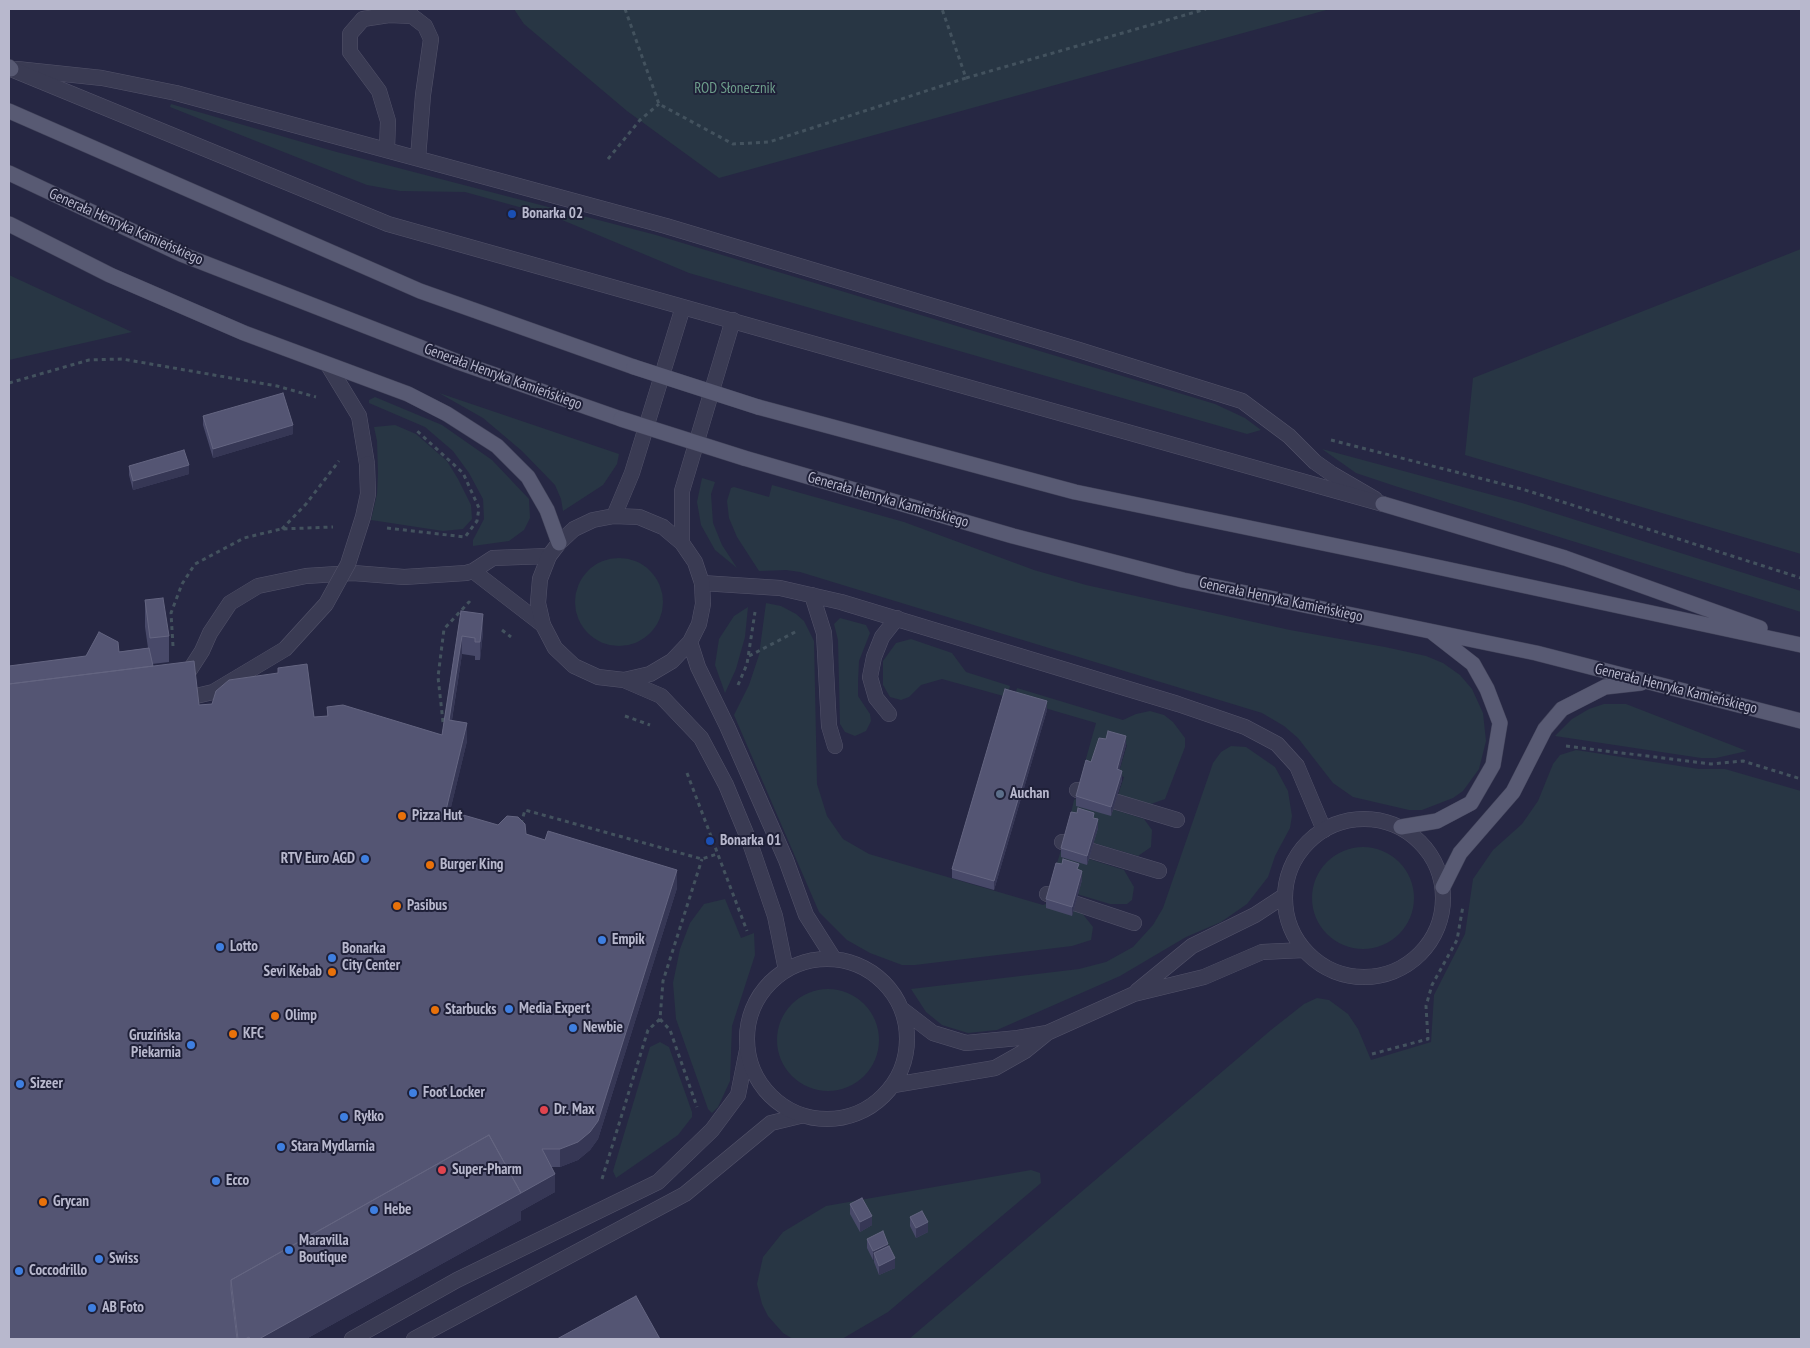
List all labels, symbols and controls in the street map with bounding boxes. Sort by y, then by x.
park label: ROD Słonecznik [694,80,776,98]
street label: Generała Henryka Kamieńskiego [46,185,206,269]
place label: Bonarka 02 [522,205,583,223]
marker: Bonarka 02 [506,208,518,220]
street label: Generała Henryka Kamieńskiego [422,340,584,414]
street label: Generała Henryka Kamieńskiego [805,468,971,532]
street label: Generała Henryka Kamieńskiego [1198,574,1364,626]
street label: Generała Henryka Kamieńskiego [1593,660,1759,718]
place label: Auchan [1010,785,1049,803]
marker: Auchan [994,788,1006,800]
place label: Pizza Hut [412,807,462,825]
marker: Pizza Hut [396,810,408,822]
place label: Bonarka 01 [720,832,781,850]
marker: Bonarka 01 [704,835,716,847]
place label: RTV Euro AGD [281,850,355,868]
marker: RTV Euro AGD [359,853,371,865]
place label: Burger King [440,856,504,874]
marker: Burger King [424,859,436,871]
place label: Pasibus [407,897,447,915]
marker: Pasibus [391,900,403,912]
place label: Empik [612,931,645,949]
marker: Empik [596,934,608,946]
place label: Lotto [230,938,258,956]
place label: Bonarka City Center [342,940,400,975]
marker: Lotto [214,941,226,953]
marker: Bonarka City Center [326,952,338,964]
place label: Sevi Kebab [264,963,322,981]
marker: Sevi Kebab [326,966,338,978]
place label: Media Expert [519,1000,590,1018]
place label: Starbucks [445,1001,497,1019]
marker: Media Expert [503,1003,515,1015]
marker: Starbucks [429,1004,441,1016]
place label: Olimp [285,1007,317,1025]
marker: Olimp [269,1010,281,1022]
place label: Newbie [583,1019,623,1037]
marker: Newbie [567,1022,579,1034]
place label: KFC [243,1025,264,1043]
place label: Gruzińska Piekarnia [129,1027,181,1062]
marker: KFC [227,1028,239,1040]
marker: Gruzińska Piekarnia [185,1039,197,1051]
place label: Sizeer [30,1075,63,1093]
marker: Sizeer [14,1078,26,1090]
place label: Foot Locker [423,1084,485,1102]
marker: Foot Locker [407,1087,419,1099]
place label: Dr. Max [554,1101,595,1119]
marker: Dr. Max [538,1104,550,1116]
place label: Ryłko [354,1108,384,1126]
marker: Ryłko [338,1111,350,1123]
place label: Stara Mydlarnia [291,1138,375,1156]
marker: Stara Mydlarnia [275,1141,287,1153]
place label: Super-Pharm [452,1161,522,1179]
marker: Super-Pharm [436,1164,448,1176]
place label: Ecco [226,1172,249,1190]
marker: Ecco [210,1175,222,1187]
place label: Grycan [53,1193,89,1211]
marker: Grycan [37,1196,49,1208]
place label: Hebe [384,1201,411,1219]
marker: Hebe [368,1204,380,1216]
place label: Maravilla Boutique [299,1232,349,1267]
marker: Maravilla Boutique [283,1244,295,1256]
place label: Swiss [109,1250,138,1268]
marker: Swiss [93,1253,105,1265]
place label: Coccodrillo [29,1262,87,1280]
marker: Coccodrillo [13,1265,25,1277]
place label: AB Foto [102,1299,144,1317]
marker: AB Foto [86,1302,98,1314]

